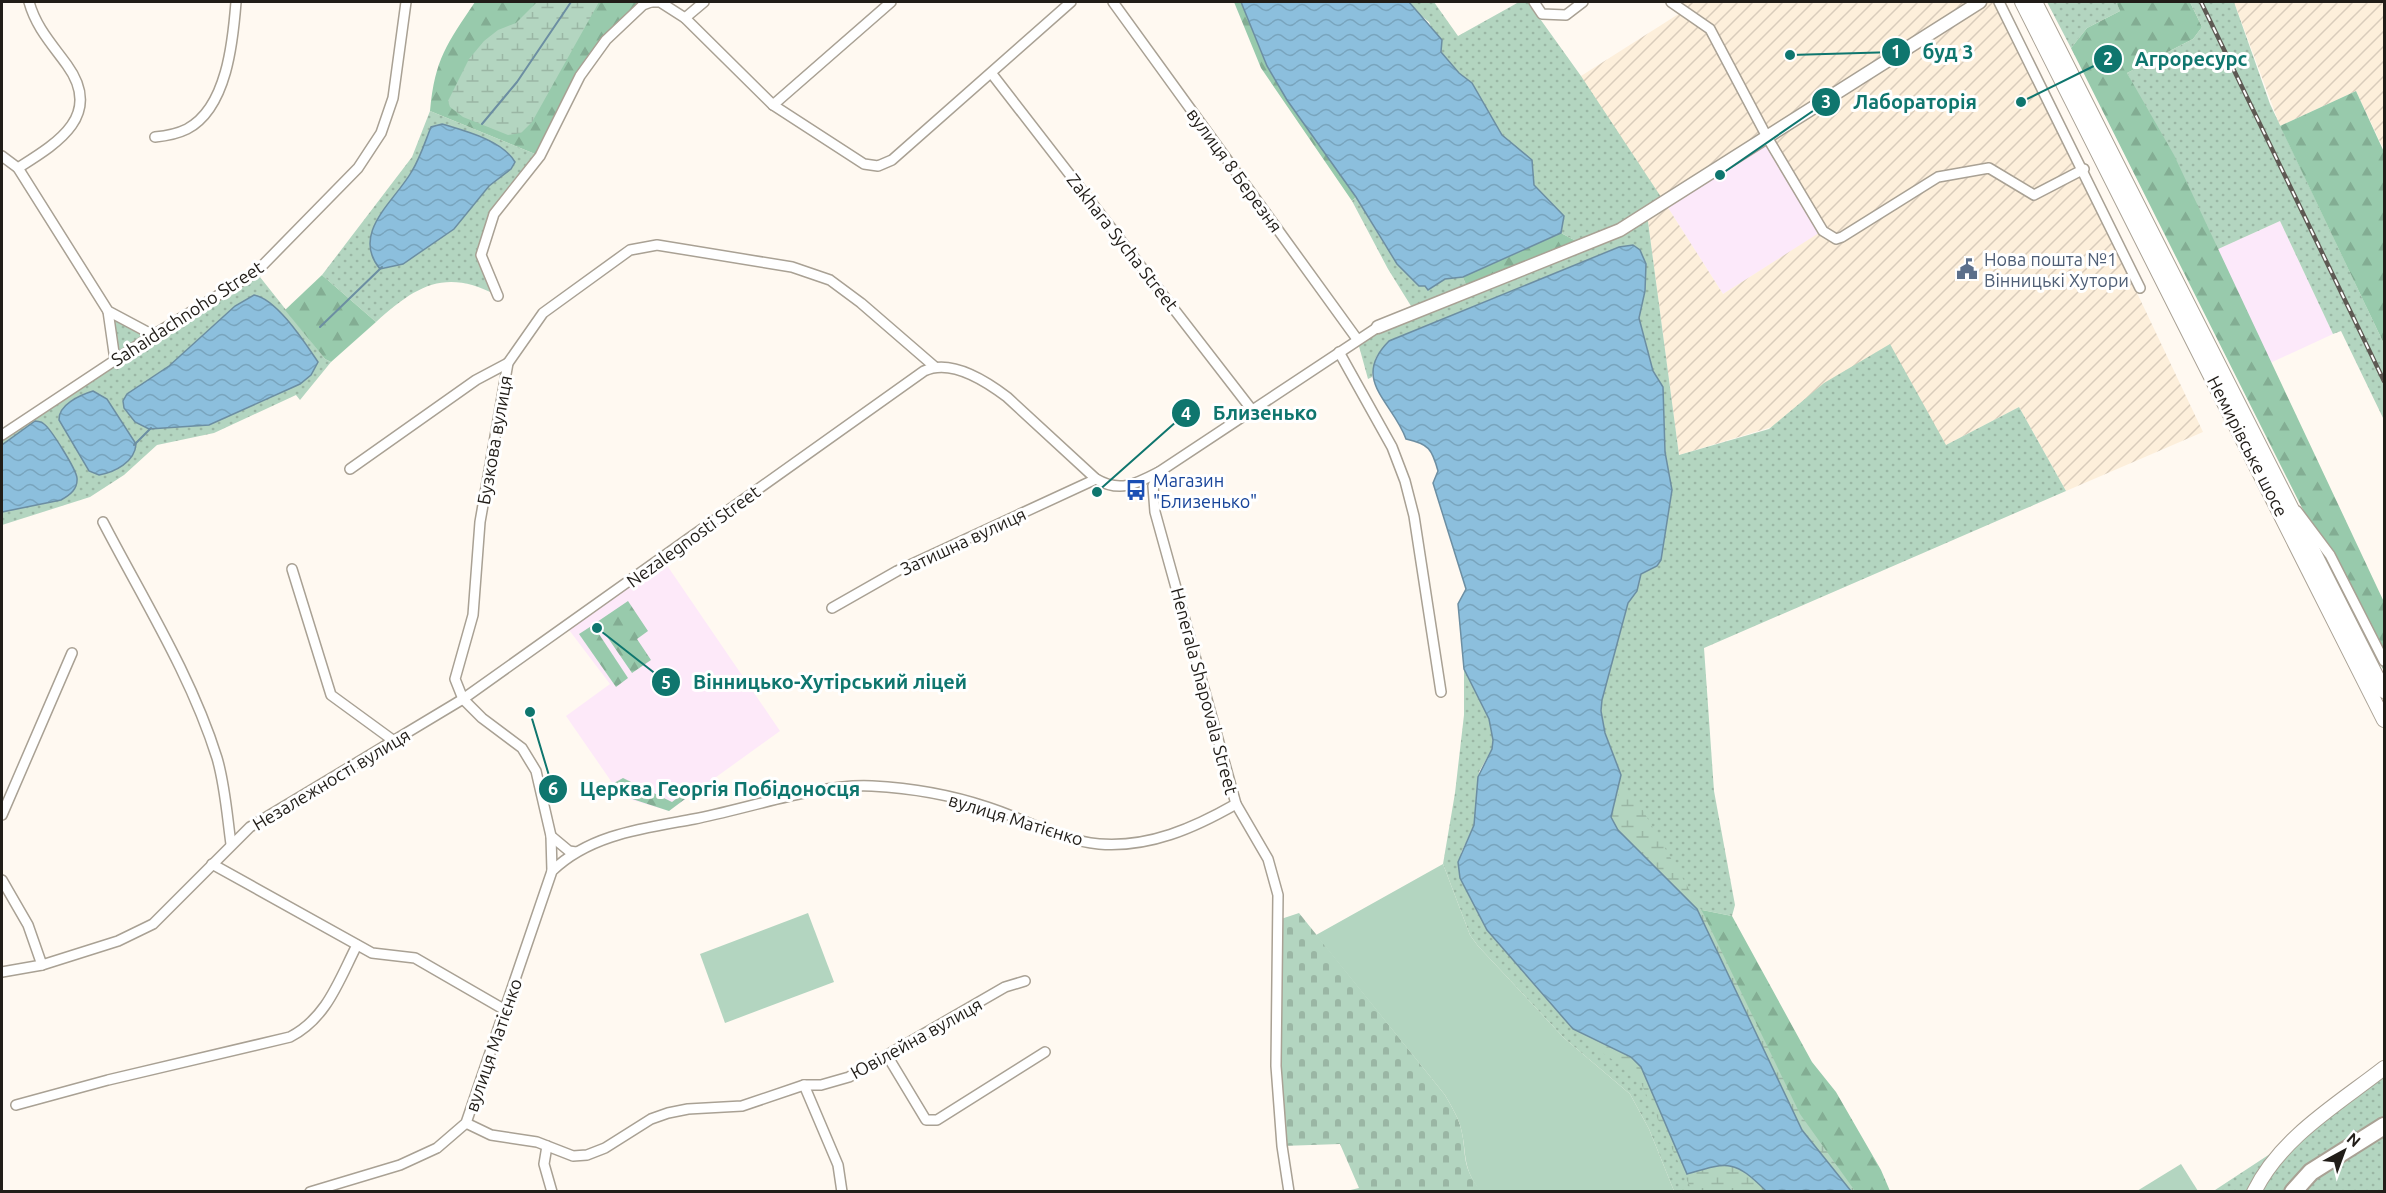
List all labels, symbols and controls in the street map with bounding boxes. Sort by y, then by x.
callout: буд 3 [1881,33,1986,71]
text: буд 3 [1922,40,1974,63]
callout: Агроресурс [2093,40,2260,78]
text: 1 [1891,41,1901,61]
text: Агроресурс [2135,47,2248,70]
text: 2 [2103,48,2113,68]
callout: Лабораторія [1811,83,1989,121]
text: Лабораторія [1853,90,1977,113]
text: 3 [1821,91,1831,111]
street label: вулиця 8 Березня [1183,104,1287,236]
street label: Zakhara Sycha Street [1063,170,1183,314]
place label: Нова пошта №1 Вінницькі Хутори [1984,249,2129,290]
street label: Sahaidachnoho Street [107,256,267,370]
public building icon: Нова пошта №1 Вінницькі Хутори [1955,257,1979,281]
street label: Немирівське шосе [2204,372,2292,520]
street label: Бузкова вулиця [473,374,515,506]
callout: Близенько [1171,394,1330,432]
text: Близенько [1213,401,1317,424]
text: 4 [1181,403,1191,423]
place label: Магазин "Близенько" [1153,470,1257,511]
bus stop icon: Магазин "Близенько" [1124,478,1148,502]
street label: Nezalegnosti Street [623,481,763,591]
street label: Затишна вулиця [897,503,1029,579]
street label: Henerala Shapovala Street [1168,585,1242,797]
callout: Вінницько-Хутірський ліцей [651,663,979,701]
text: Вінницько-Хутірський ліцей [693,670,967,693]
text: 5 [661,672,671,692]
street label: Незалежності вулиця [249,724,413,834]
callout: Церква Георгія Побідоносця [538,770,872,808]
text: Церква Георгія Побідоносця [580,777,860,800]
text: 6 [548,778,558,798]
street label: вулиця Матієнко [946,789,1086,849]
street label: вулиця Матієнко [461,976,525,1114]
street label: Ювілейна вулиця [847,994,985,1082]
north arrow [2314,1121,2374,1181]
text: N [2343,1129,2364,1150]

